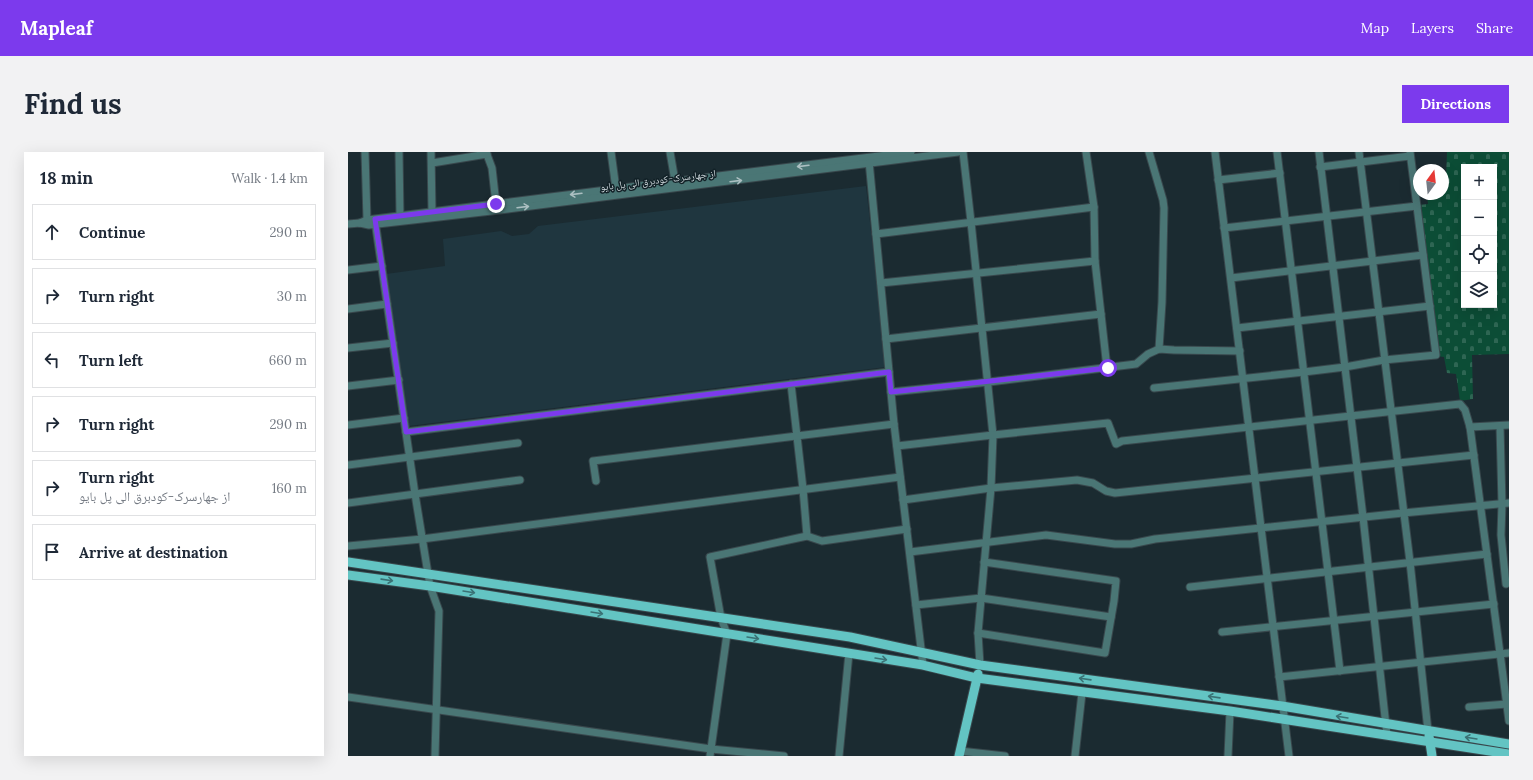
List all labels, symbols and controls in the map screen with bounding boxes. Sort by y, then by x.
text: Mapleaf [20,16,93,40]
text: Map [1361,19,1389,37]
text: Layers [1411,19,1454,37]
text: Share [1476,19,1513,37]
button: Directions [1402,85,1509,123]
text: Find us [24,86,122,122]
one-way arrow [797,162,810,169]
north arrow [1413,164,1449,200]
map controls [1461,164,1497,308]
button: + [1461,164,1497,200]
street label: از جهارسرک-کودبرق الی پل بایو [599,166,717,194]
text: 18 min [40,167,93,189]
text: Walk · 1.4 km [231,170,308,187]
one-way arrow [729,177,742,184]
one-way arrow [570,190,583,198]
route end [487,195,505,213]
button: − [1461,200,1497,236]
one-way arrow [516,204,529,211]
icon: ahead [41,221,63,243]
text: Continue [79,223,145,242]
text: 290 m [269,224,307,241]
button: locate [1461,236,1497,272]
button: layers [1461,272,1497,308]
icon: right [41,285,63,307]
text: Turn right [79,287,155,306]
text: 30 m [277,288,307,305]
icon: left [41,349,63,371]
text: Turn left [79,351,143,370]
text: 660 m [269,352,307,369]
route start [1099,359,1117,377]
icon: right [41,413,63,435]
text: Turn right [79,415,155,434]
text: 290 m [269,416,307,433]
text: Turn right [79,468,155,487]
icon: right [41,477,63,499]
text: 160 m [272,480,307,497]
text: از جهارسرک-کودبرق الی پل بایو [79,488,230,505]
icon: arrive [41,541,63,563]
text: Arrive at destination [79,543,228,562]
one-way arrow [380,576,393,584]
one-way arrow [462,588,475,596]
one-way arrow [590,609,603,617]
one-way arrow [746,634,759,642]
one-way arrow [875,655,888,663]
one-way arrow [1079,675,1092,683]
one-way arrow [1208,693,1221,701]
one-way arrow [1336,712,1349,720]
one-way arrow [1464,734,1477,742]

